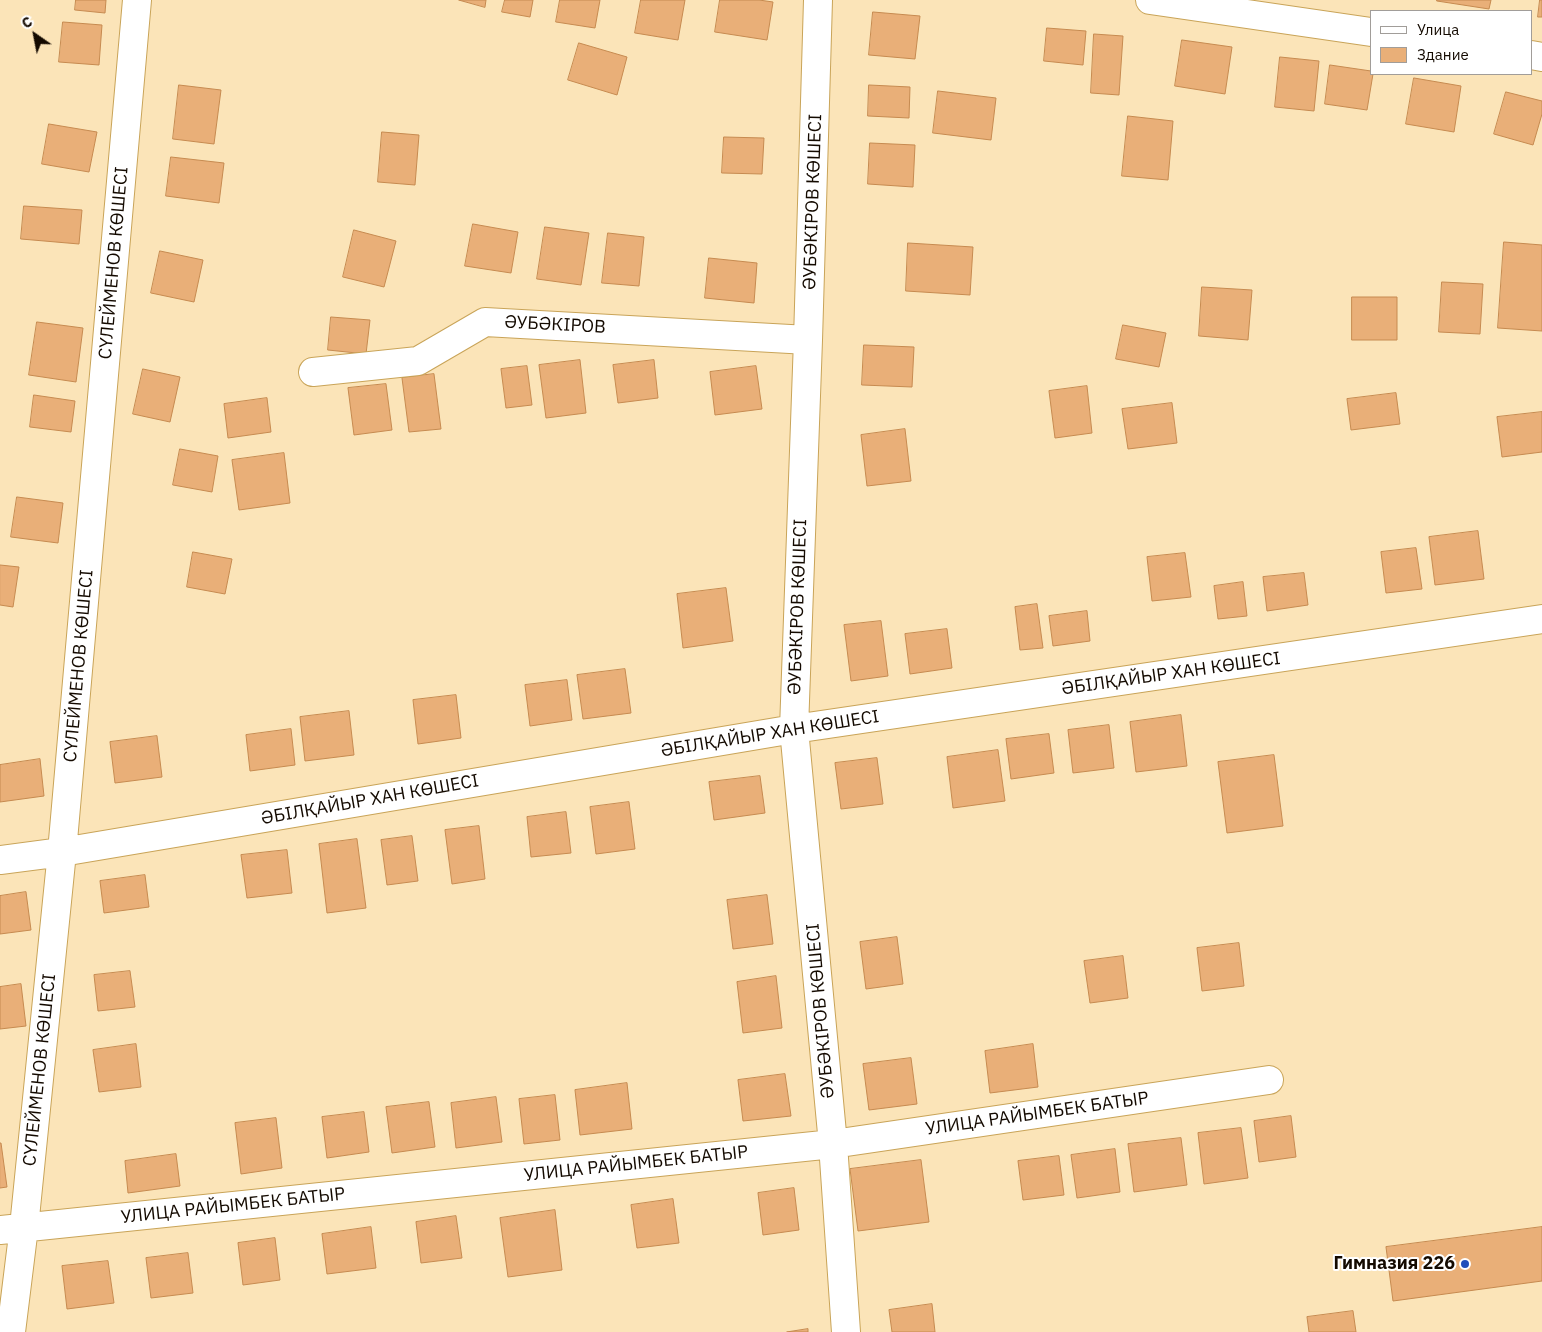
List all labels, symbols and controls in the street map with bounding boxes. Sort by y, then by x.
north arrow [10,10,60,60]
legend [1370,10,1532,75]
text: С [18,12,36,32]
text: Улица [1417,20,1459,39]
text: Здание [1417,45,1469,64]
street label: ӘУБӘКІРОВ КӨШЕСІ [799,114,827,290]
street label: СҮЛЕЙМЕНОВ КӨШЕСІ [95,166,133,360]
street label: ӘУБӘКІРОВ [504,312,606,338]
street label: ӘУБӘКІРОВ КӨШЕСІ [784,519,812,695]
street label: СҮЛЕЙМЕНОВ КӨШЕСІ [60,569,98,763]
street label: ӘБІЛҚАЙЫР ХАН КӨШЕСІ [1060,648,1282,700]
street label: ӘБІЛҚАЙЫР ХАН КӨШЕСІ [659,706,881,762]
street label: ӘБІЛҚАЙЫР ХАН КӨШЕСІ [259,770,481,830]
street label: ӘУБӘКІРОВ КӨШЕСІ [803,922,839,1100]
street label: СҮЛЕЙМЕНОВ КӨШЕСІ [19,973,61,1167]
street label: УЛИЦА РАЙЫМБЕК БАТЫР [924,1088,1150,1140]
street label: УЛИЦА РАЙЫМБЕК БАТЫР [523,1141,749,1187]
street label: УЛИЦА РАЙЫМБЕК БАТЫР [120,1183,346,1229]
place label: Гимназия 226 [1334,1253,1455,1275]
marker: Гимназия 226 [1459,1258,1471,1270]

